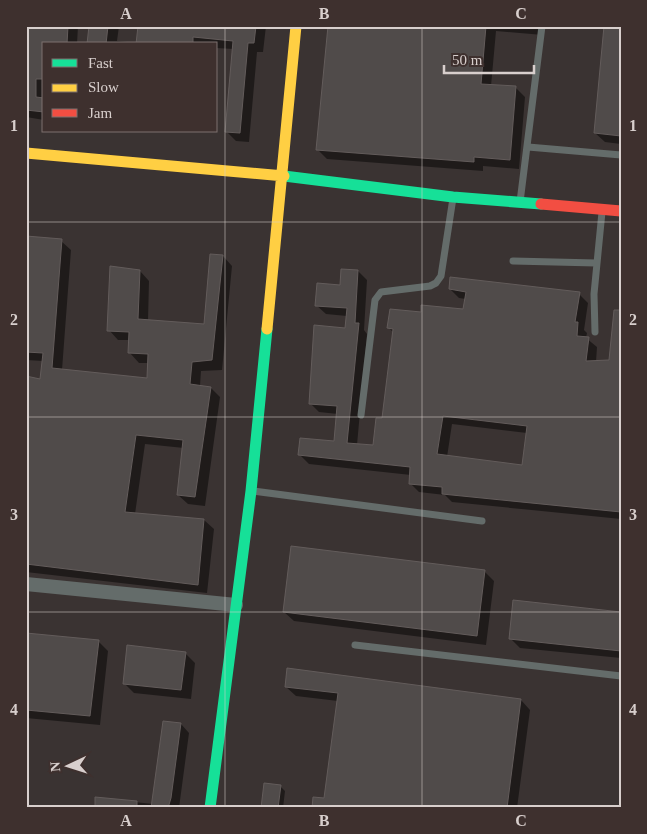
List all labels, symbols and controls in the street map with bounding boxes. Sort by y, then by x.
text: A [120,5,132,22]
text: B [319,5,330,22]
text: C [515,5,527,22]
legend [42,42,218,132]
scale bar [444,42,534,74]
text: 50 m [452,52,483,68]
text: Fast [88,55,114,71]
text: Slow [88,79,119,95]
text: Jam [88,105,112,121]
text: 1 [10,117,18,134]
text: 1 [629,117,637,134]
text: 2 [10,311,18,328]
text: 2 [629,311,637,328]
text: 3 [10,506,18,523]
text: 3 [629,506,637,523]
text: 4 [10,701,18,718]
text: 4 [629,701,637,718]
north arrow [42,742,92,792]
text: N [48,761,63,772]
text: A [120,812,132,829]
text: B [319,812,330,829]
text: C [515,812,527,829]

